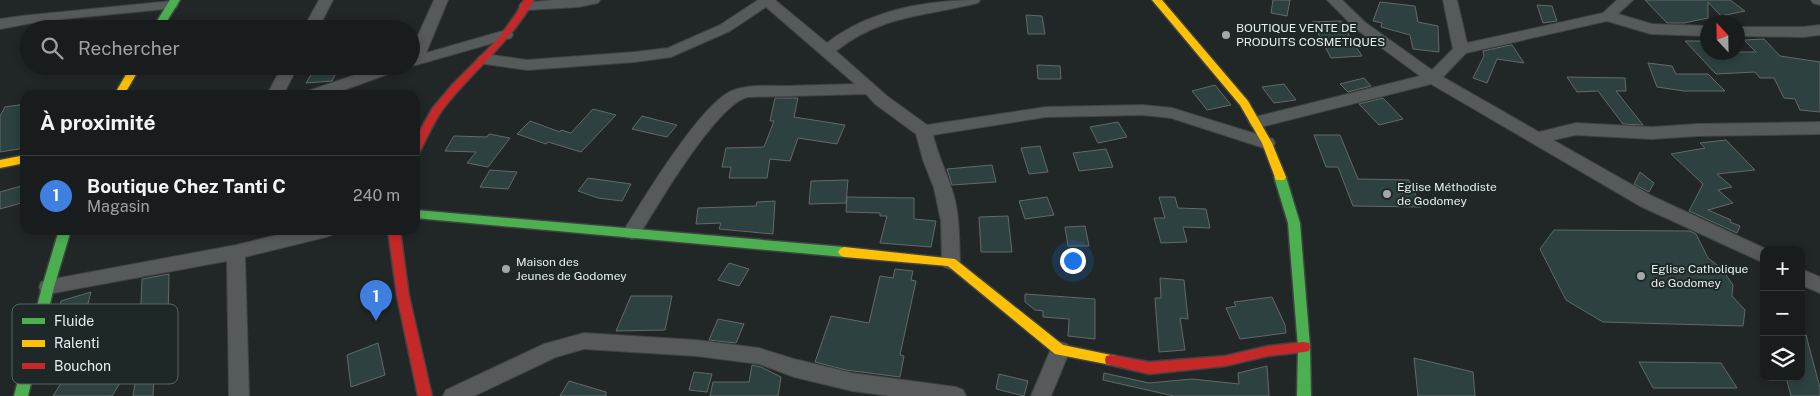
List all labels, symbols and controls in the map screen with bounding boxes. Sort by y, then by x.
north arrow [1700,15,1745,60]
search box [20,20,420,75]
place label: BOUTIQUE VENTE DE PRODUITS COSMETIQUES [1236,21,1385,49]
marker: BOUTIQUE VENTE DE PRODUITS COSMETIQUES [1220,29,1232,41]
icon: search [38,34,66,62]
text: Rechercher [78,37,180,59]
text: À proximité [40,110,156,135]
text: Boutique Chez Tanti C [87,175,286,197]
place label: Eglise Méthodiste de Godomey [1397,180,1497,208]
text: 1 [53,186,59,205]
text: 240 m [353,186,400,205]
marker: Eglise Méthodiste de Godomey [1381,188,1393,200]
text: Magasin [87,197,150,216]
map controls [1760,246,1805,381]
button: + [1760,246,1805,291]
your location [1060,248,1086,274]
place label: Maison des Jeunes de Godomey [516,255,627,283]
place label: Eglise Catholique de Godomey [1651,262,1749,290]
marker: Maison des Jeunes de Godomey [500,263,512,275]
marker: Eglise Catholique de Godomey [1635,270,1647,282]
pin: 1 [360,280,392,321]
button: − [1760,291,1805,336]
legend [12,304,178,384]
text: Fluide [54,313,94,329]
text: Ralenti [54,335,100,351]
button: layers [1760,336,1805,381]
text: Bouchon [54,358,111,374]

